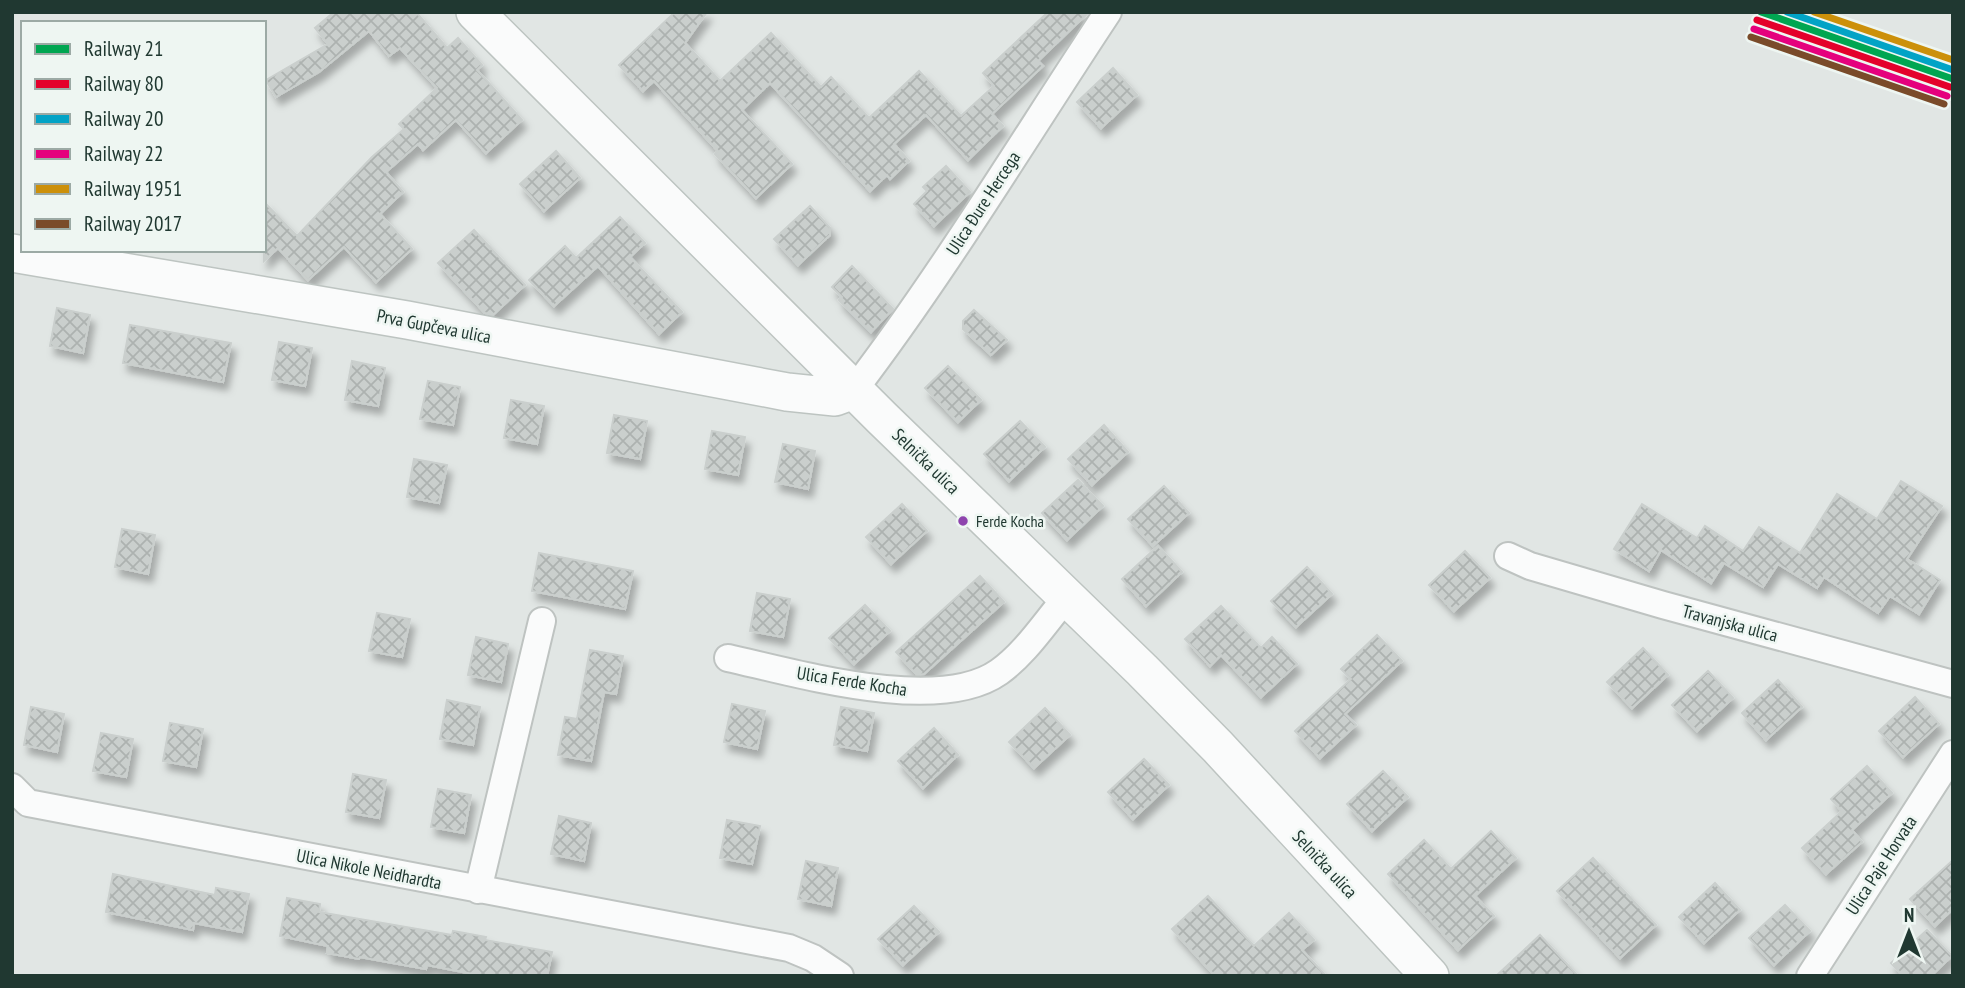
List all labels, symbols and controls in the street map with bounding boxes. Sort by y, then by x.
legend [21,21,266,252]
text: Railway 21 [84,35,163,62]
text: Railway 80 [84,70,163,97]
text: Railway 20 [84,105,163,132]
text: Railway 22 [84,140,163,167]
street label: Ulica Đure Hercega [941,147,1025,259]
text: Railway 1951 [84,175,182,202]
text: Railway 2017 [84,210,182,237]
street label: Prva Gupčeva ulica [375,304,493,348]
street label: Selnička ulica [887,423,965,499]
place label: Ferde Kocha [976,511,1044,531]
marker: Ferde Kocha [956,514,970,528]
street label: Travanjska ulica [1680,599,1780,647]
street label: Ulica Ferde Kocha [795,661,909,701]
street label: Ulica Paje Horvata [1840,811,1922,919]
street label: Selnička ulica [1288,825,1362,903]
street label: Ulica Nikole Neidhardta [294,844,444,894]
north arrow [1874,897,1944,967]
text: N [1904,903,1914,927]

